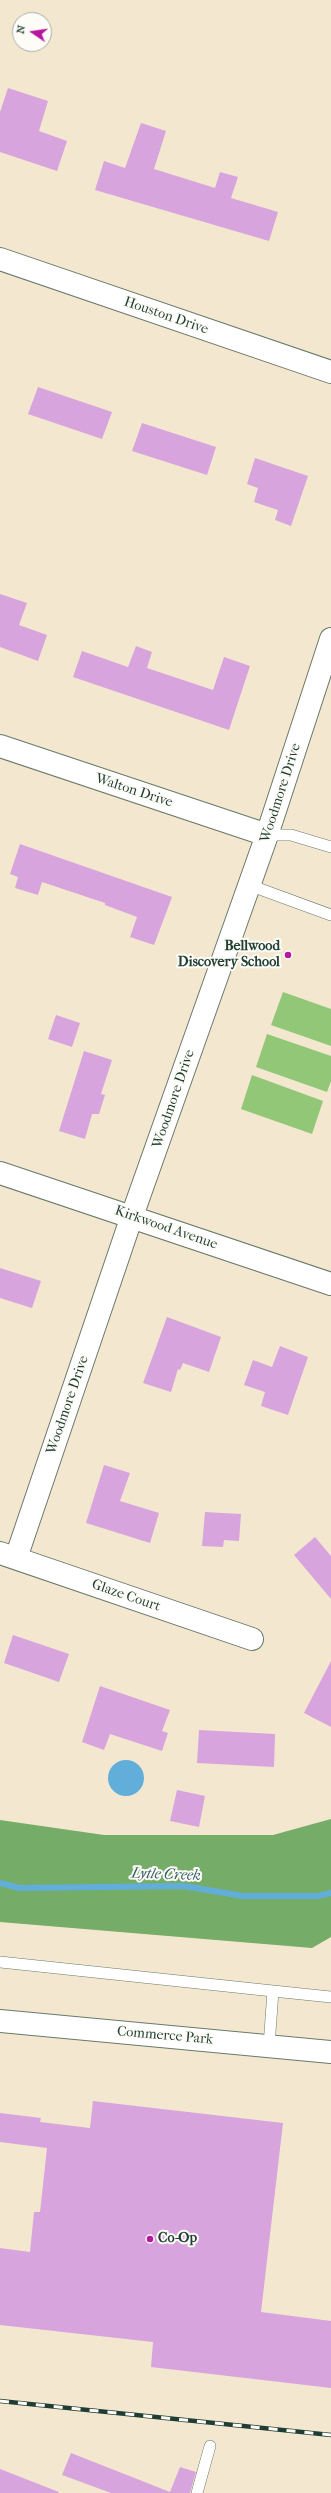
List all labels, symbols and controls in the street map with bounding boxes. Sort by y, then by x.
north arrow [12,12,52,52]
text: N [14,24,28,35]
street label: Houston Drive [122,294,210,338]
street label: Woodmore Drive [257,741,305,845]
street label: Walton Drive [93,771,175,811]
place label: Bellwood Discovery School [178,939,280,972]
marker: Bellwood Discovery School [283,950,293,960]
street label: Woodmore Drive [149,1047,199,1151]
street label: Kirkwood Avenue [112,1203,220,1253]
street label: Woodmore Drive [43,1353,93,1457]
street label: Glaze Court [89,1576,163,1616]
water label: Lytle Creek [131,1865,201,1885]
street label: Commerce Park [116,2023,214,2049]
place label: Co-Op [158,2231,197,2247]
marker: Co-Op [145,2234,155,2244]

